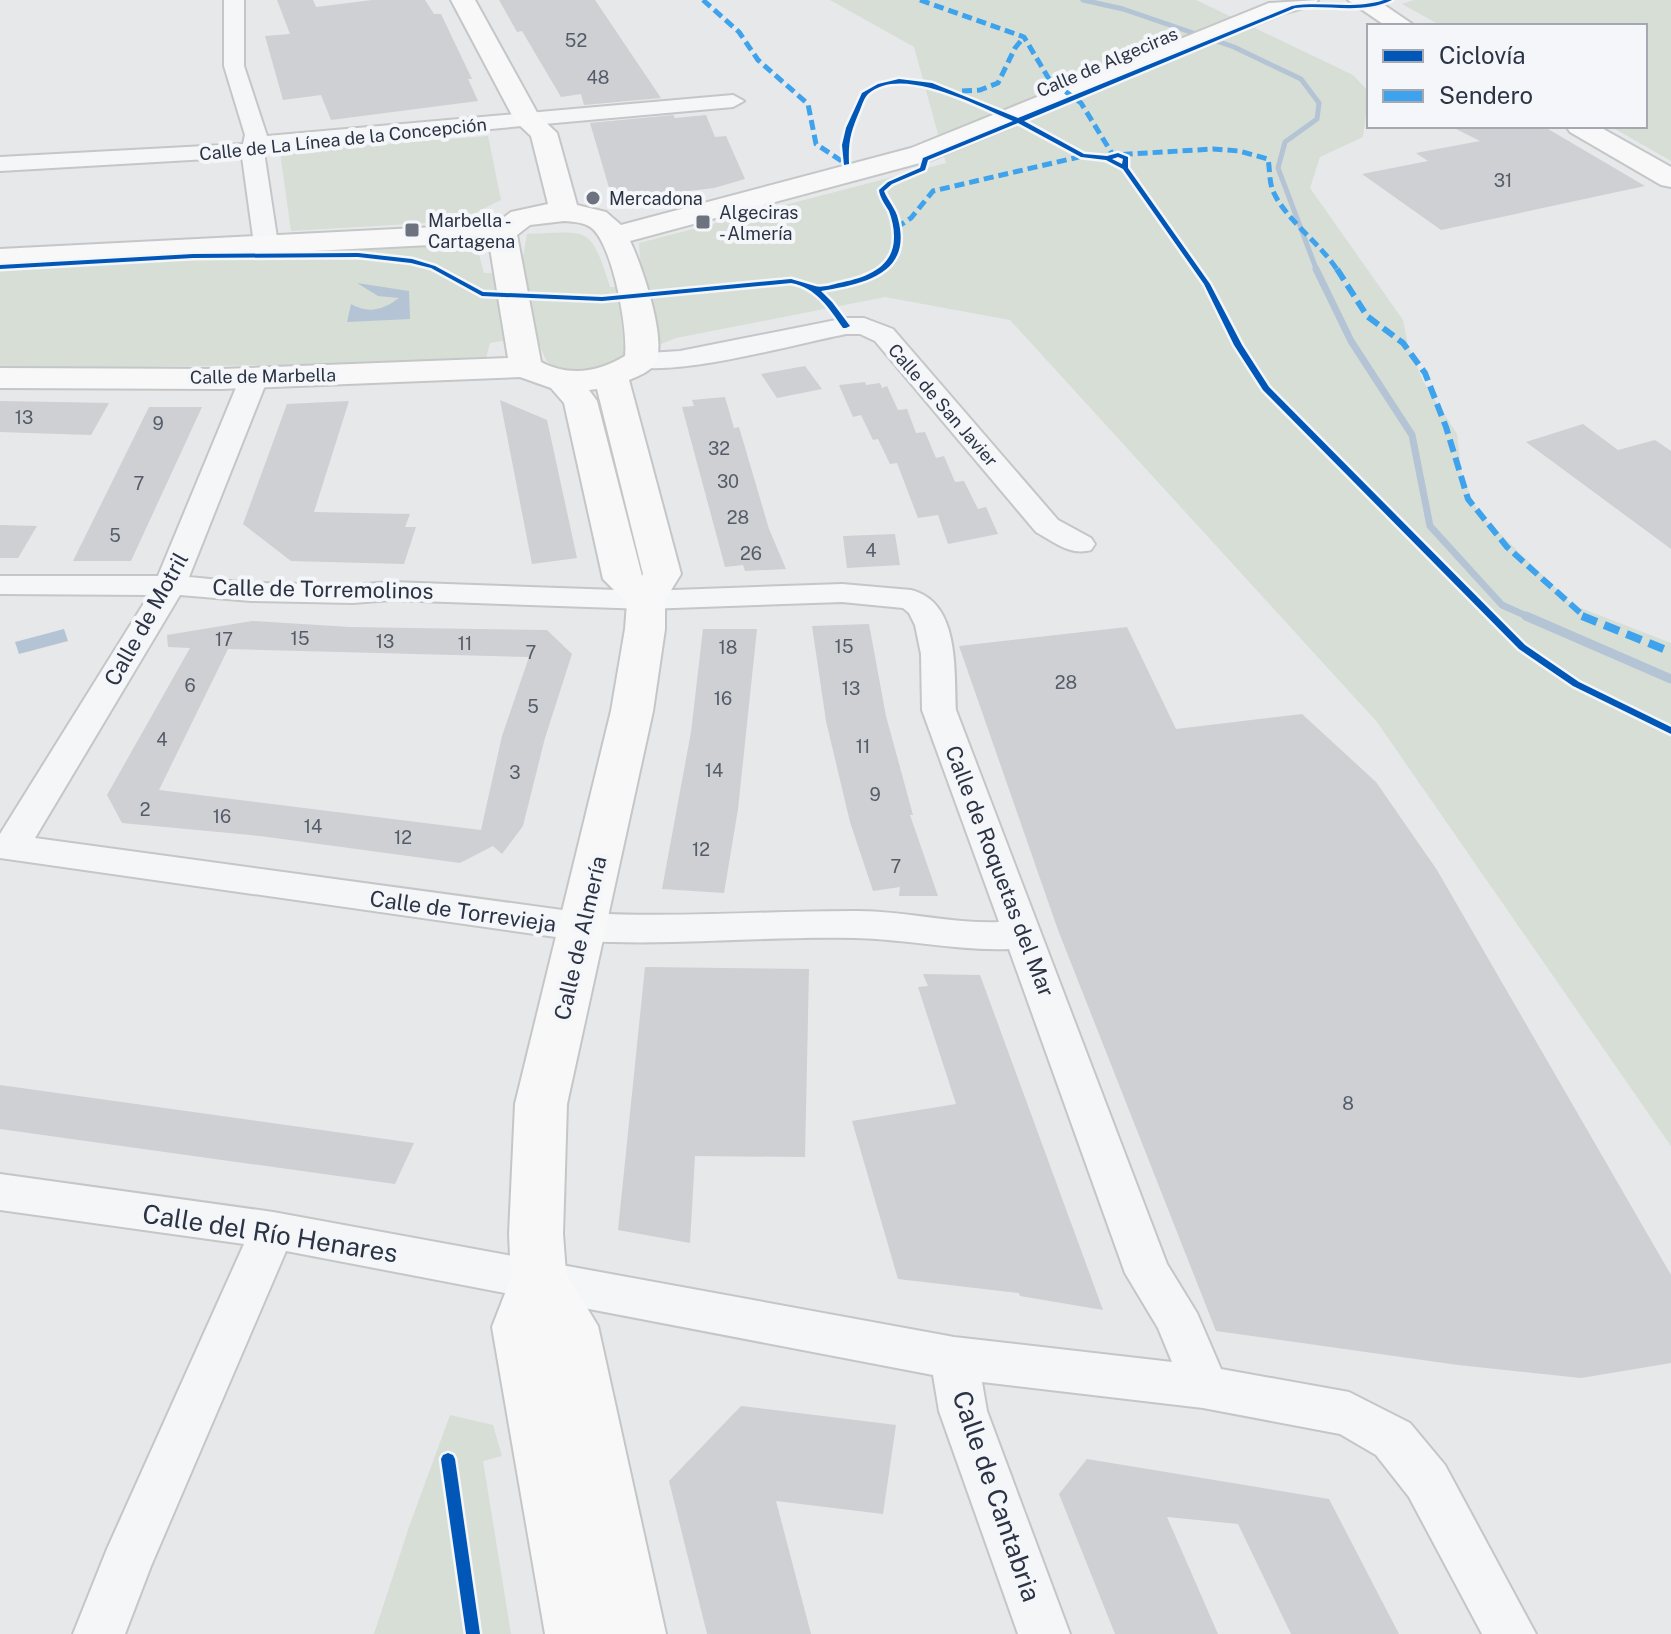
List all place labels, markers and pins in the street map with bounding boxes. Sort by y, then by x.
place label: Mercadona [609,188,703,209]
marker: Mercadona [584,189,602,207]
place label: Algeciras - Almería [719,202,798,244]
place label: Marbella - Cartagena [428,210,515,252]
marker: Algeciras - Almería [694,213,712,231]
marker: Marbella - Cartagena [403,221,421,239]

